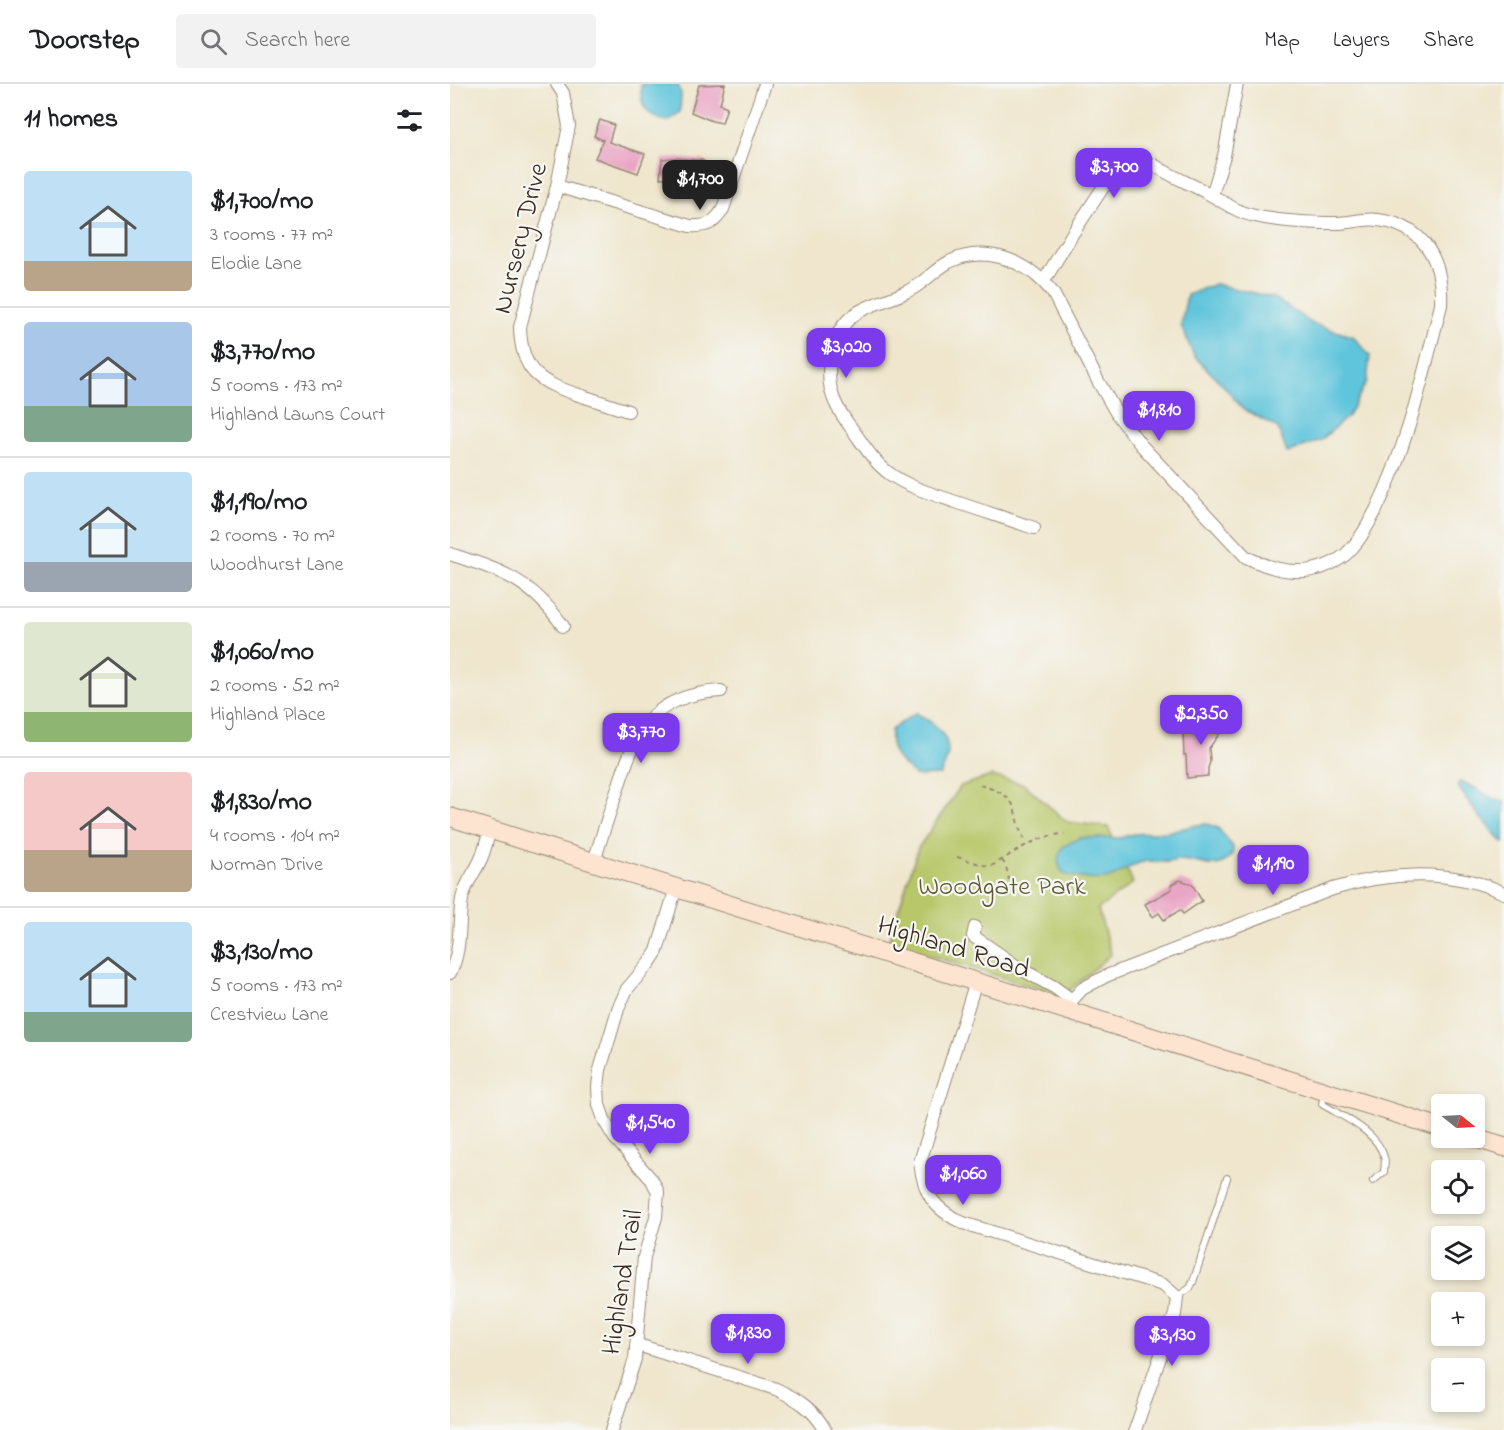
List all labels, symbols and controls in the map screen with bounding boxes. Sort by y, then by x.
search box [176,14,596,68]
text: Doorstep [30,21,140,62]
icon: search [197,25,230,58]
text: Search here [245,25,350,57]
text: Map [1264,26,1300,56]
text: Layers [1333,26,1390,56]
text: Share [1423,26,1474,56]
text: 11 homes [24,101,118,139]
icon: filters [393,104,426,137]
pin: $3,700 [1065,148,1163,199]
text: $3,700 [1089,153,1139,182]
street label: Nursery Drive [484,158,559,318]
pin: $1,700 [651,160,749,211]
text: $1,700 [676,165,724,194]
text: $1,700/mo [210,183,313,221]
icon: home [72,195,144,267]
text: 3 rooms · 77 m² [210,221,333,250]
text: Elodie Lane [210,250,302,279]
pin: $3,020 [797,328,895,379]
text: $3,020 [820,333,872,362]
text: $3,770/mo [210,334,315,372]
icon: home [72,346,144,418]
text: 5 rooms · 173 m² [210,372,343,401]
pin: $1,810 [1110,391,1208,442]
text: $1,810 [1137,396,1181,425]
text: Highland Lawns Court [210,401,385,430]
text: $1,190/mo [210,484,308,522]
icon: home [72,496,144,568]
text: 2 rooms · 70 m² [210,522,335,551]
text: Woodhurst Lane [210,551,344,580]
text: $1,060/mo [210,634,314,672]
icon: home [72,646,144,718]
text: 2 rooms · 52 m² [210,672,340,701]
pin: $2,350 [1152,695,1250,746]
text: $2,350 [1174,700,1228,729]
text: Highland Place [210,701,326,730]
pin: $3,770 [592,713,690,764]
text: $3,770 [617,718,665,747]
text: $1,830/mo [210,784,312,822]
icon: home [72,796,144,868]
text: 4 rooms · 104 m² [210,822,340,851]
pin: $1,190 [1224,845,1322,896]
text: $1,190 [1252,850,1294,879]
text: Norman Drive [210,851,323,880]
park label: Woodgate Park [918,868,1086,907]
street label: Highland Road [872,907,1034,990]
text: $3,130/mo [210,934,313,972]
icon: home [72,946,144,1018]
text: 5 rooms · 173 m² [210,972,343,1001]
text: Crestview Lane [210,1001,328,1030]
north arrow [1431,1094,1485,1148]
map controls [1431,1094,1485,1412]
pin: $1,540 [601,1104,699,1155]
text: $1,540 [625,1109,675,1138]
pin: $1,060 [914,1155,1012,1206]
text: $1,060 [939,1160,987,1189]
button: locate [1431,1160,1485,1214]
street label: Highland Trail [593,1207,654,1358]
button: layers [1431,1226,1485,1280]
button: + [1431,1292,1485,1346]
pin: $1,830 [699,1314,797,1365]
pin: $3,130 [1123,1316,1221,1367]
text: $1,830 [725,1319,771,1348]
text: $3,130 [1148,1321,1196,1350]
button: − [1431,1358,1485,1412]

